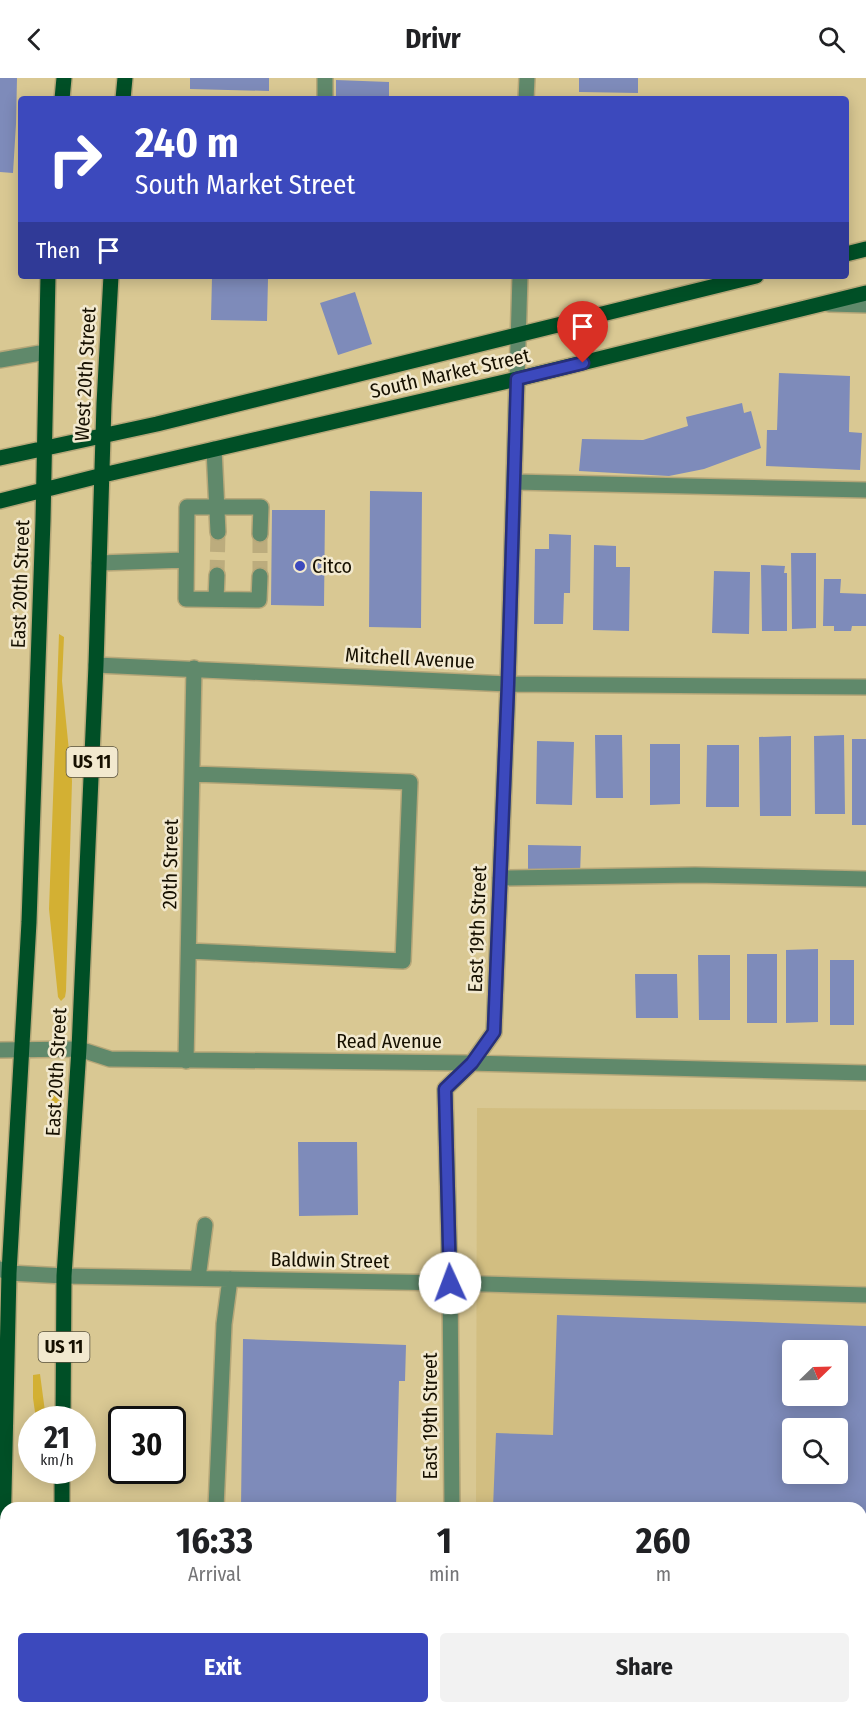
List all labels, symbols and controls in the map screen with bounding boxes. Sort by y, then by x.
icon: back [18,23,51,56]
text: Drivr [405,23,461,55]
icon: search [815,23,848,56]
text: 240 m [135,118,239,168]
icon: right [36,120,114,198]
text: South Market Street [135,169,355,201]
icon: arrive [92,234,125,267]
text: Then [36,237,80,264]
pin [557,301,608,363]
street label: West 20th Street [69,306,101,442]
icon: arrive [566,310,599,343]
street label: South Market Street [368,343,533,403]
street label: East 20th Street [6,519,34,649]
place label: Citco [312,554,352,578]
marker: Citco [293,559,307,573]
street label: Mitchell Avenue [345,643,475,673]
road number: US 11 [66,747,118,777]
street label: 20th Street [157,818,183,909]
street label: East 19th Street [463,865,491,993]
street label: East 20th Street [41,1007,71,1137]
street label: Read Avenue [336,1029,442,1053]
street label: Baldwin Street [270,1247,390,1273]
position arrow [418,1251,482,1315]
road number: US 11 [38,1332,90,1362]
north arrow [782,1340,848,1406]
map controls [782,1340,848,1484]
street label: East 19th Street [418,1352,442,1480]
speed limit sign: 30 [108,1406,186,1484]
button: search [782,1418,848,1484]
text: 21 [44,1420,70,1456]
text: km/h [40,1451,74,1469]
text: 16:33 [176,1519,253,1563]
text: 1 [437,1519,452,1563]
text: 260 [636,1519,691,1563]
text: Arrival [188,1562,241,1586]
text: min [429,1562,460,1586]
text: m [656,1562,671,1586]
button: Exit [18,1633,428,1702]
button: Share [440,1633,849,1702]

